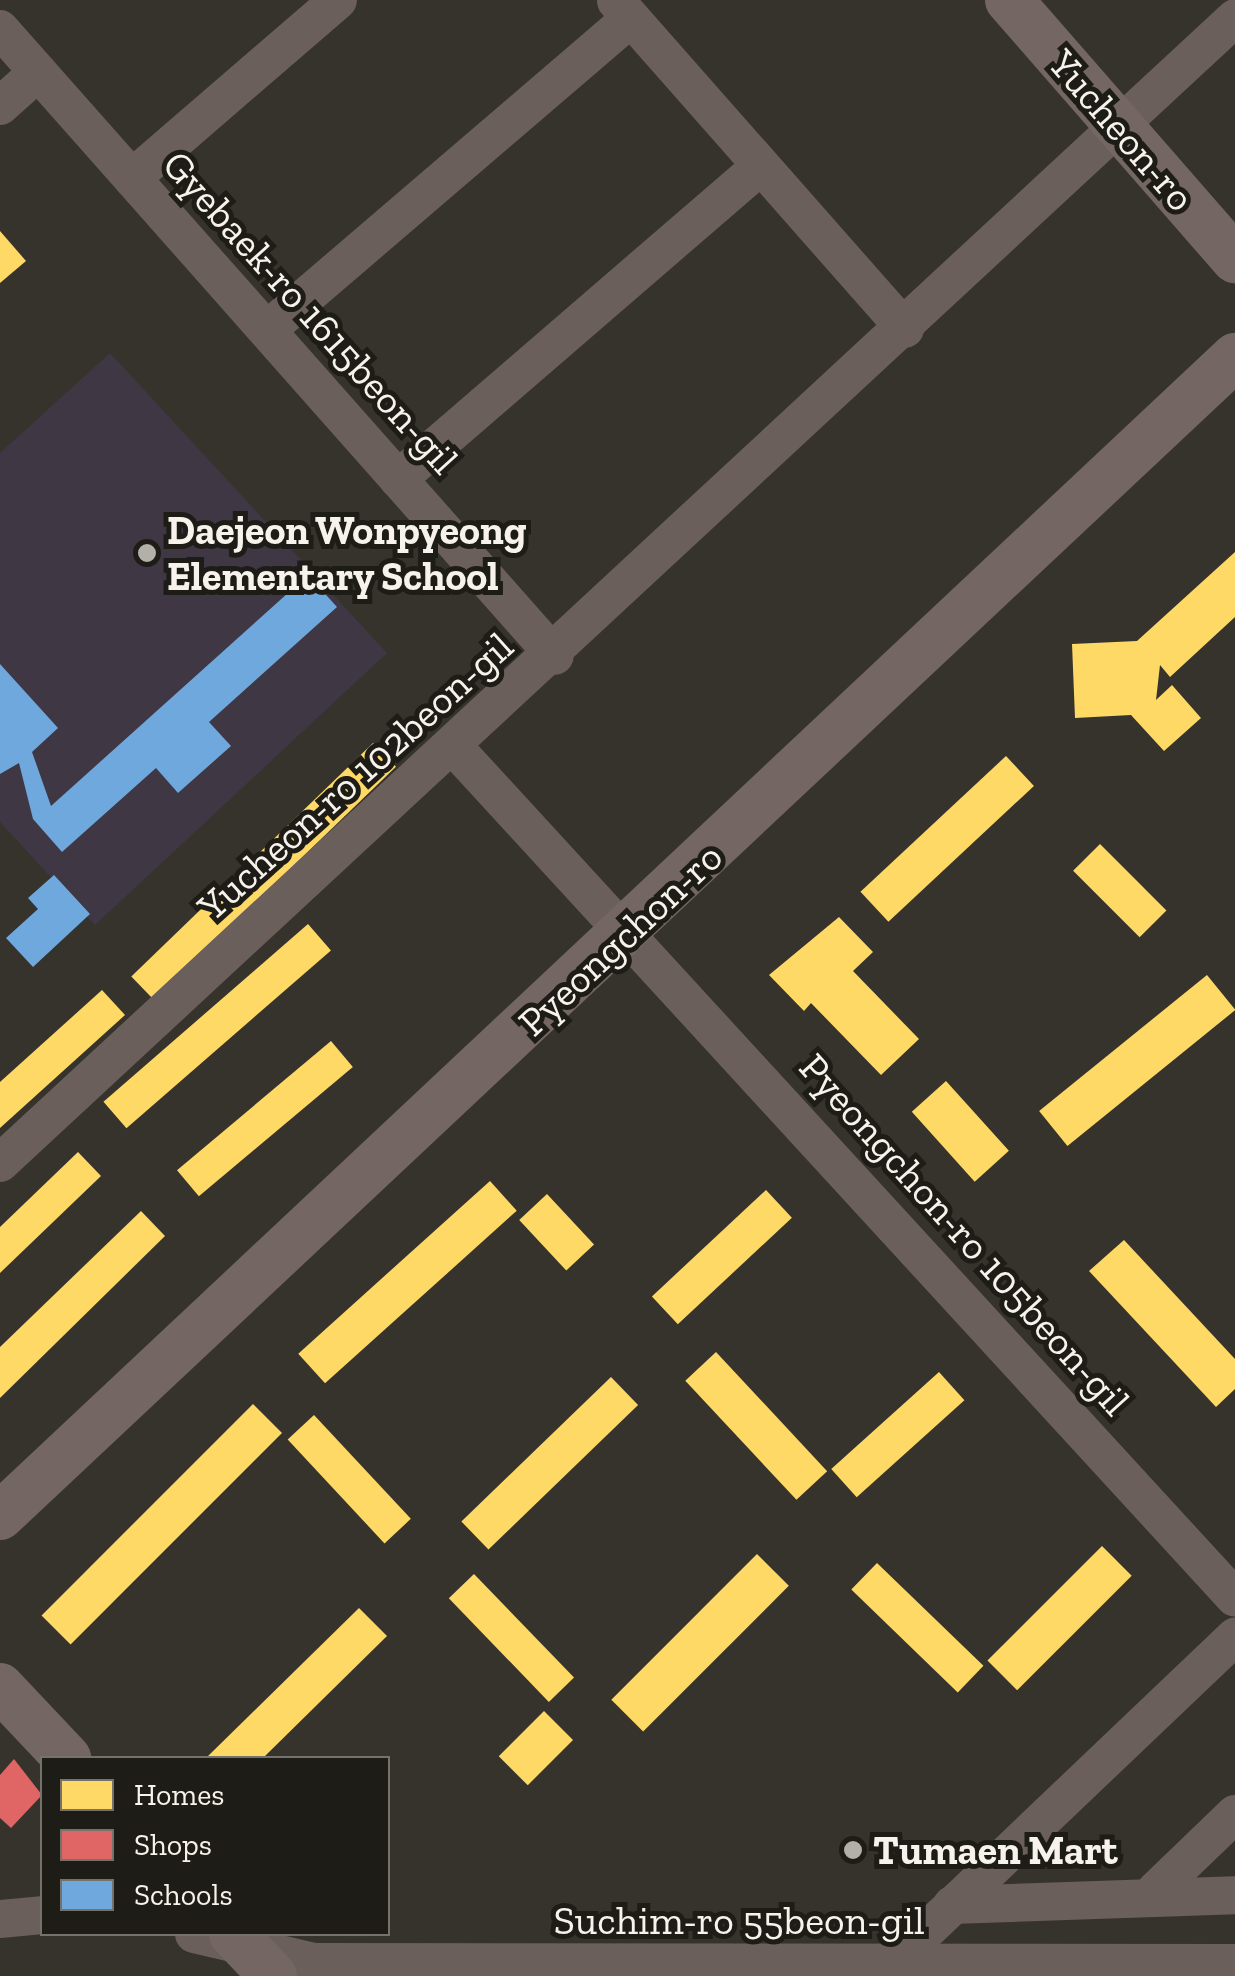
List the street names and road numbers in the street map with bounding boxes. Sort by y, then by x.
street label: Yucheon-ro [1039,39,1205,221]
street label: Gyebaek-ro 1615beon-gil [153,141,469,483]
street label: Yucheon-ro 102beon-gil [188,622,522,930]
street label: Pyeongchon-ro [508,832,732,1046]
street label: Pyeongchon-ro 105beon-gil [790,1043,1140,1425]
street label: Suchim-ro 55beon-gil [553,1896,925,1944]

